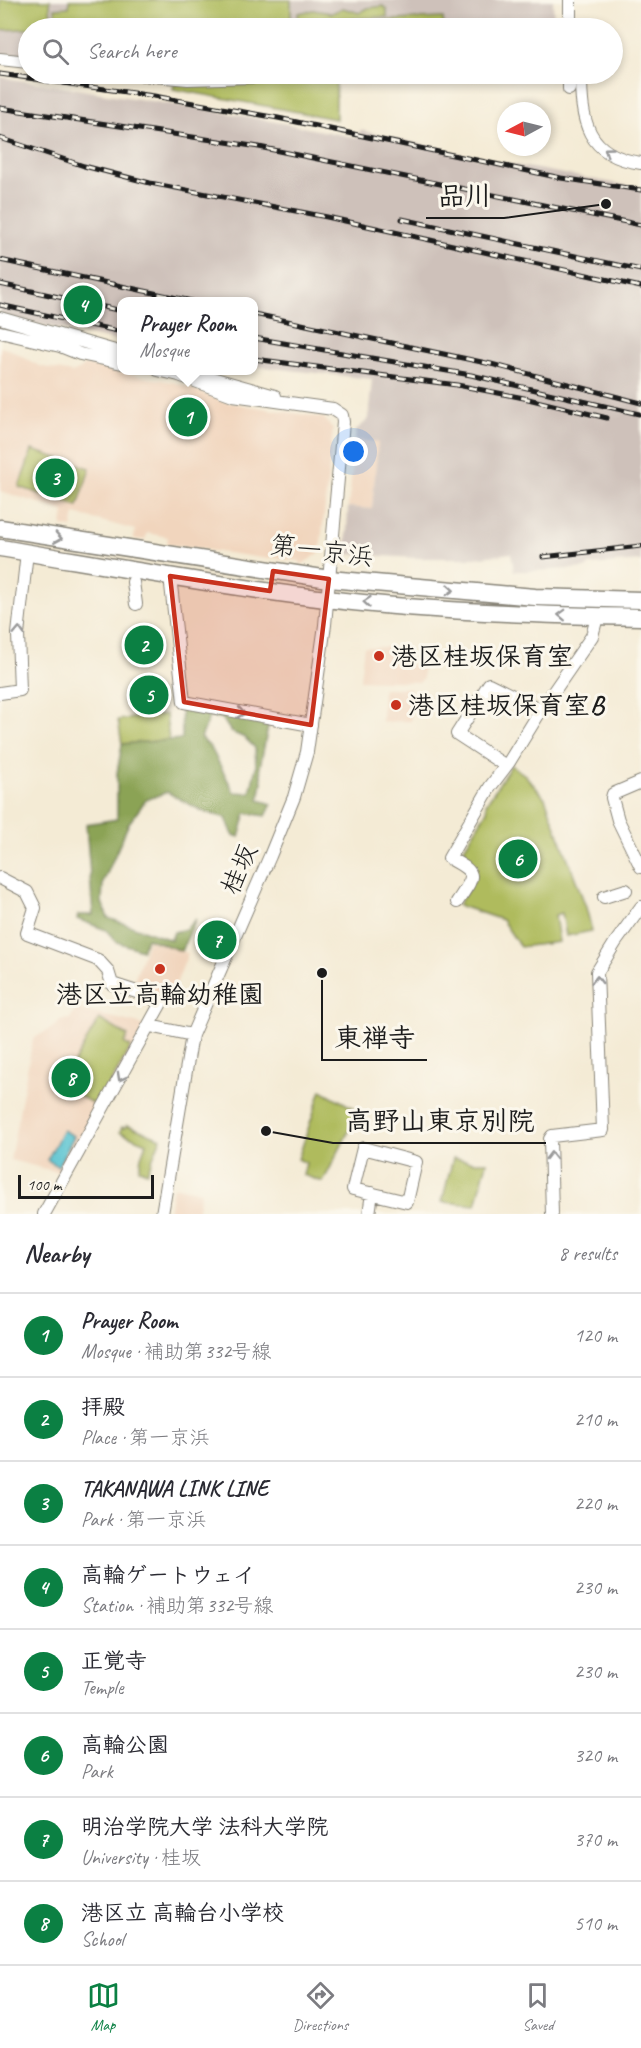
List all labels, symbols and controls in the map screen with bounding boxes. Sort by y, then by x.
search box [18,18,623,84]
icon: search [39,35,72,68]
text: Search here [87,37,177,65]
north arrow [497,102,551,156]
one-way arrow [603,147,614,158]
callout: 品川 [426,173,504,218]
text: 品川 [438,179,492,213]
pin: 4 [64,282,103,328]
popup [117,297,258,375]
text: Prayer Room [139,310,236,338]
text: Mosque [139,338,189,363]
pin: 1 [168,394,207,440]
your location [339,437,368,466]
pin: 3 [36,456,74,500]
street label: 第一京浜 [268,528,376,574]
one-way arrow [53,531,62,543]
one-way arrow [446,583,455,596]
one-way arrow [362,596,371,609]
one-way arrow [557,609,566,622]
pin: 2 [124,622,164,668]
one-way arrow [13,627,25,636]
place label: 港区桂坂保育室 [391,640,573,673]
marker: 港区桂坂保育室 [372,649,386,663]
pin: 5 [130,672,168,718]
place label: 港区桂坂保育室B [408,689,606,722]
marker: 港区桂坂保育室B [389,698,403,712]
one-way arrow [236,706,246,719]
pin: 6 [498,836,538,882]
street label: 桂坂 [213,839,265,899]
pin: 7 [198,918,236,962]
marker: 港区立高輪幼稚園 [153,962,167,976]
one-way arrow [591,976,603,985]
place label: 港区立高輪幼稚園 [56,978,264,1011]
callout: 東禅寺 [322,1015,427,1060]
text: 東禅寺 [335,1021,416,1055]
pin: 8 [52,1056,90,1100]
one-way arrow [117,1071,128,1081]
callout: 高野山東京別院 [333,1098,546,1143]
text: 高野山東京別院 [346,1104,535,1138]
one-way arrow [544,1151,557,1160]
scale bar [18,1172,154,1200]
text: 100 m [27,1175,61,1195]
text: Nearby [24,1237,89,1270]
text: 8 results [558,1241,617,1266]
text: Prayer Room [81,1307,177,1335]
text: 1 [39,1323,48,1348]
text: 120 m [574,1323,617,1348]
text: Mosque · 補助第332号線 [81,1339,271,1364]
text: 拝殿 [81,1393,125,1421]
text: 2 [39,1407,48,1432]
text: 210 m [574,1407,617,1432]
text: Place · 第一京浜 [81,1425,210,1450]
text: TAKANAWA LINK LINE [81,1475,268,1503]
text: 3 [39,1491,48,1516]
text: 220 m [574,1491,617,1516]
text: Park · 第一京浜 [81,1507,206,1532]
text: 高輪ゲートウェイ [81,1561,255,1589]
text: 4 [39,1575,48,1600]
text: 230 m [574,1575,617,1600]
text: Station · 補助第332号線 [81,1593,273,1618]
text: 正覚寺 [81,1647,147,1675]
text: 5 [39,1659,48,1684]
text: 230 m [574,1659,617,1684]
text: Temple [81,1675,124,1700]
text: 高輪公園 [81,1731,169,1759]
text: 6 [39,1743,48,1768]
text: 320 m [574,1743,617,1768]
text: Park [81,1759,113,1784]
text: 明治学院大学 法科大学院 [81,1813,328,1841]
text: 7 [39,1827,48,1852]
text: 370 m [574,1827,617,1852]
text: University · 桂坂 [81,1845,201,1870]
text: 港区立 高輪台小学校 [81,1899,284,1927]
text: 8 [39,1911,48,1936]
text: 510 m [574,1911,617,1936]
text: School [81,1927,124,1952]
tab: Map [87,1979,120,2035]
tab: Directions [293,1979,348,2035]
tab: Saved [521,1979,554,2035]

